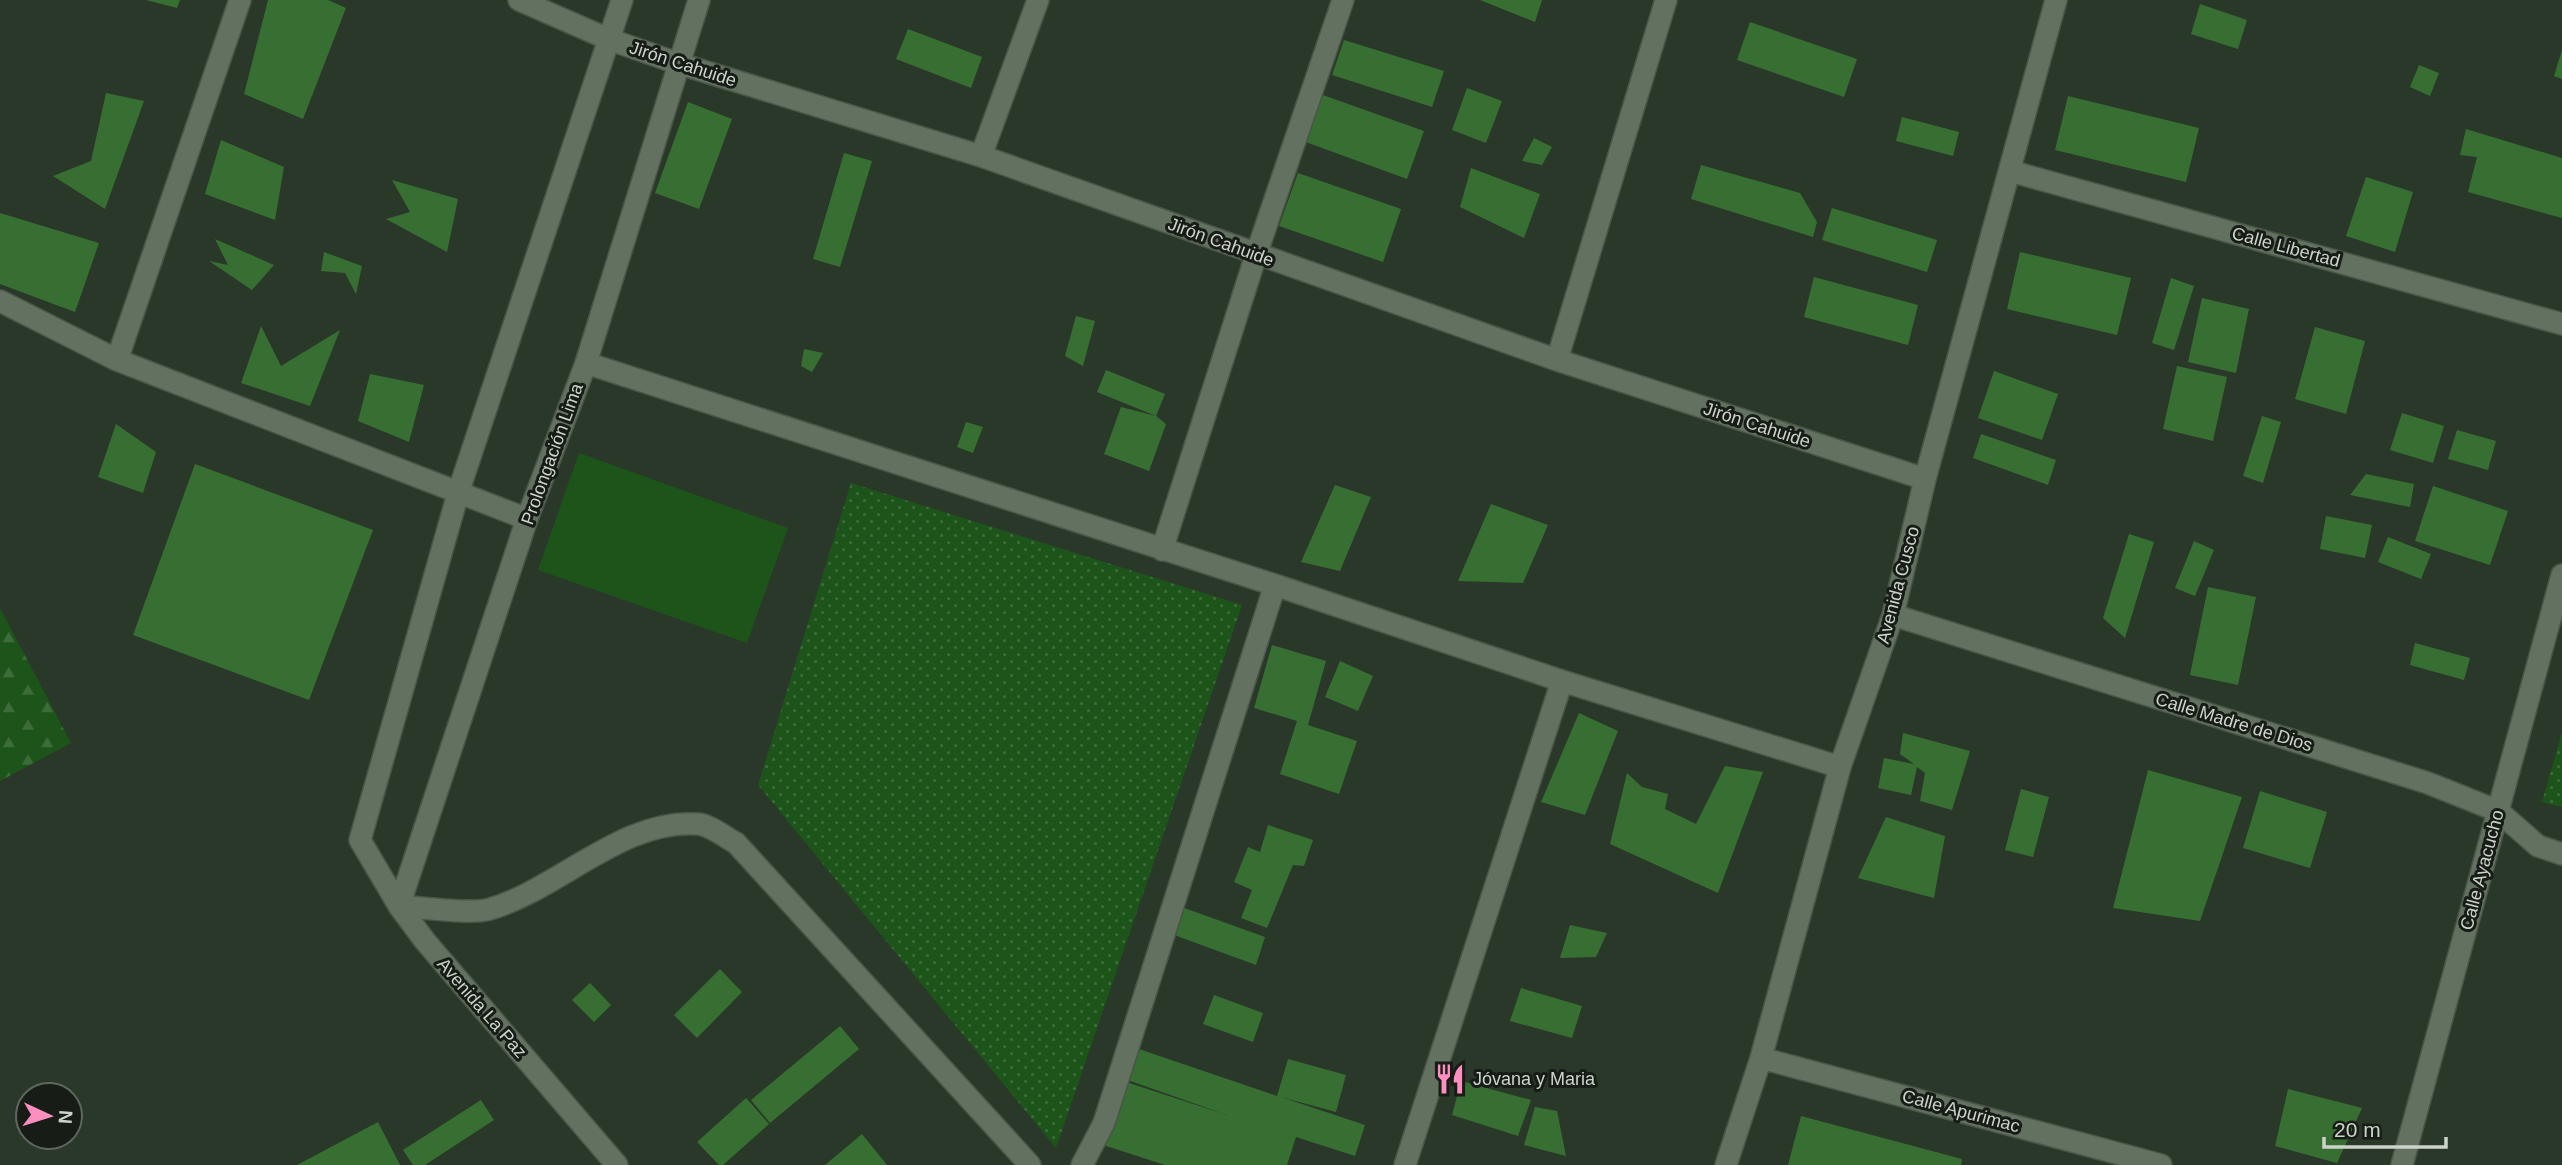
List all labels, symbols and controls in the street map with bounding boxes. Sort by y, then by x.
street label: Jirón Cahuide [627,37,739,91]
street label: Jirón Cahuide [1165,214,1277,270]
street label: Calle Libertad [2230,223,2342,271]
street label: Prolongación Lima [517,380,587,527]
street label: Jirón Cahuide [1701,398,1813,452]
street label: Avenida Cusco [1873,524,1923,646]
street label: Calle Madre de Dios [2153,689,2315,755]
street label: Calle Ayacucho [2456,808,2508,932]
street label: Avenida La Paz [433,954,531,1062]
restaurant icon: Jóvana y Maria [1433,1062,1467,1096]
place label: Jóvana y Maria [1473,1069,1596,1089]
north arrow [14,1081,84,1151]
street label: Calle Apurimac [1900,1086,2022,1136]
scale bar [2324,1106,2446,1150]
text: N [55,1110,76,1125]
text: 20 m [2334,1118,2381,1141]

